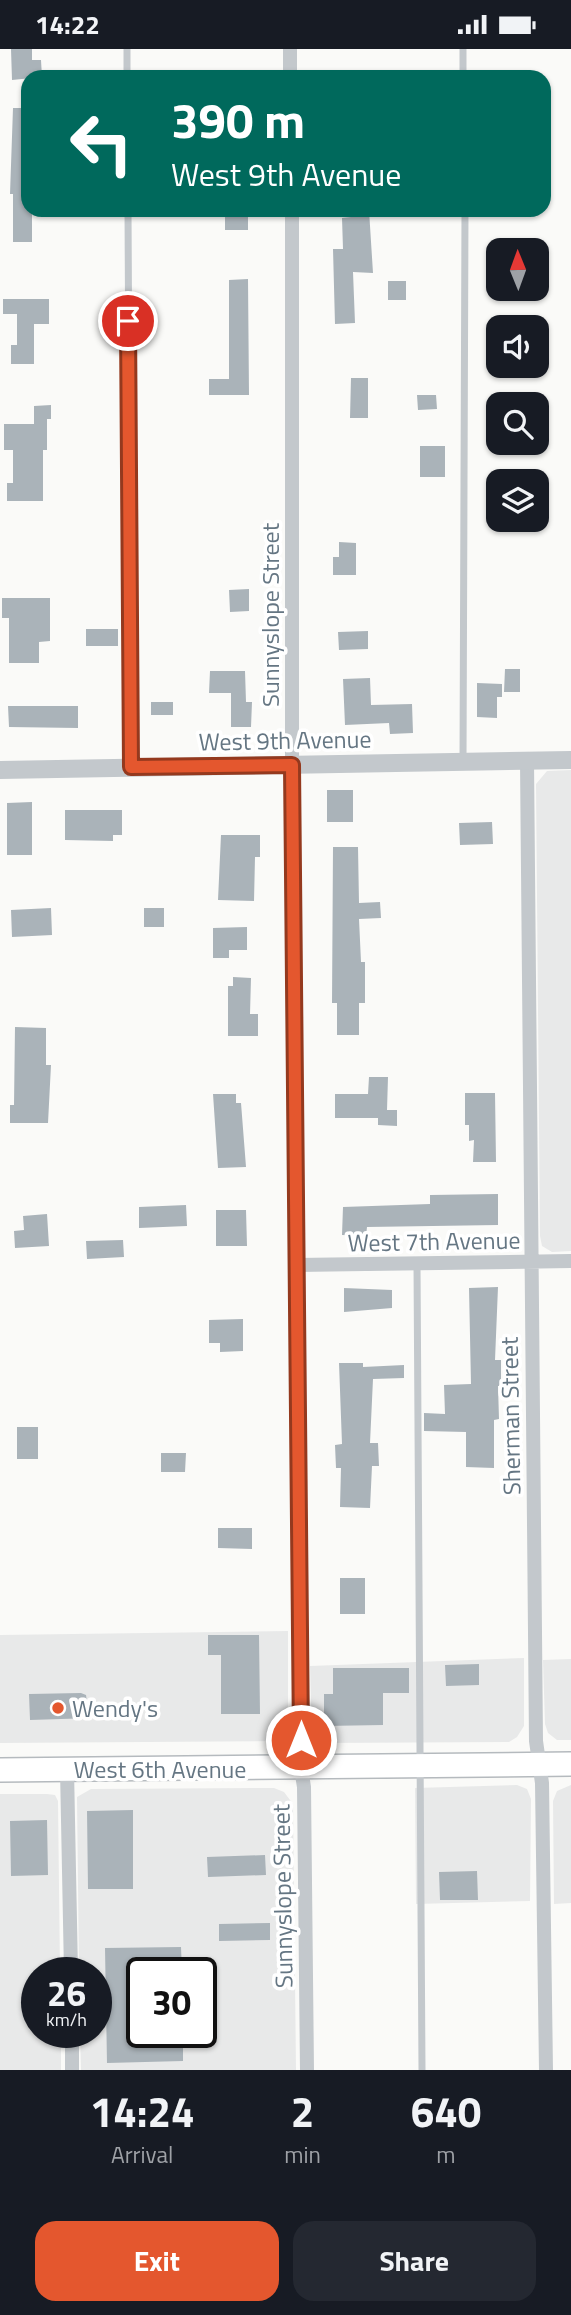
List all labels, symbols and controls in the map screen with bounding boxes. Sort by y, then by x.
text: 14:22 [35,5,100,44]
text: 390 m [171,82,305,157]
icon: left [56,98,147,189]
text: West 9th Avenue [171,150,402,198]
north arrow [486,238,550,301]
map controls [486,238,549,532]
pin [98,291,158,351]
icon: arrive [109,302,147,340]
button: sound [486,315,549,378]
button: search [486,392,549,455]
button: layers [486,469,549,532]
street label: Sunnyslope Street [252,522,288,707]
street label: West 9th Avenue [198,720,372,760]
street label: West 7th Avenue [347,1221,521,1261]
street label: Sherman Street [491,1336,529,1496]
place label: Wendy's [72,1690,158,1726]
marker: Wendy's [50,1700,66,1716]
position arrow [264,1703,338,1777]
street label: West 6th Avenue [74,1751,246,1787]
street label: Sunnyslope Street [262,1803,302,1988]
speed limit sign: 30 [126,1957,217,2048]
text: 26 [47,1966,86,2020]
text: km/h [46,2006,87,2033]
text: 14:24 [90,2079,195,2143]
text: 2 [291,2079,314,2143]
text: 640 [411,2079,481,2143]
text: Arrival [111,2137,173,2172]
text: min [284,2137,321,2172]
text: m [436,2137,456,2172]
button: Exit [35,2221,279,2301]
button: Share [293,2221,536,2301]

